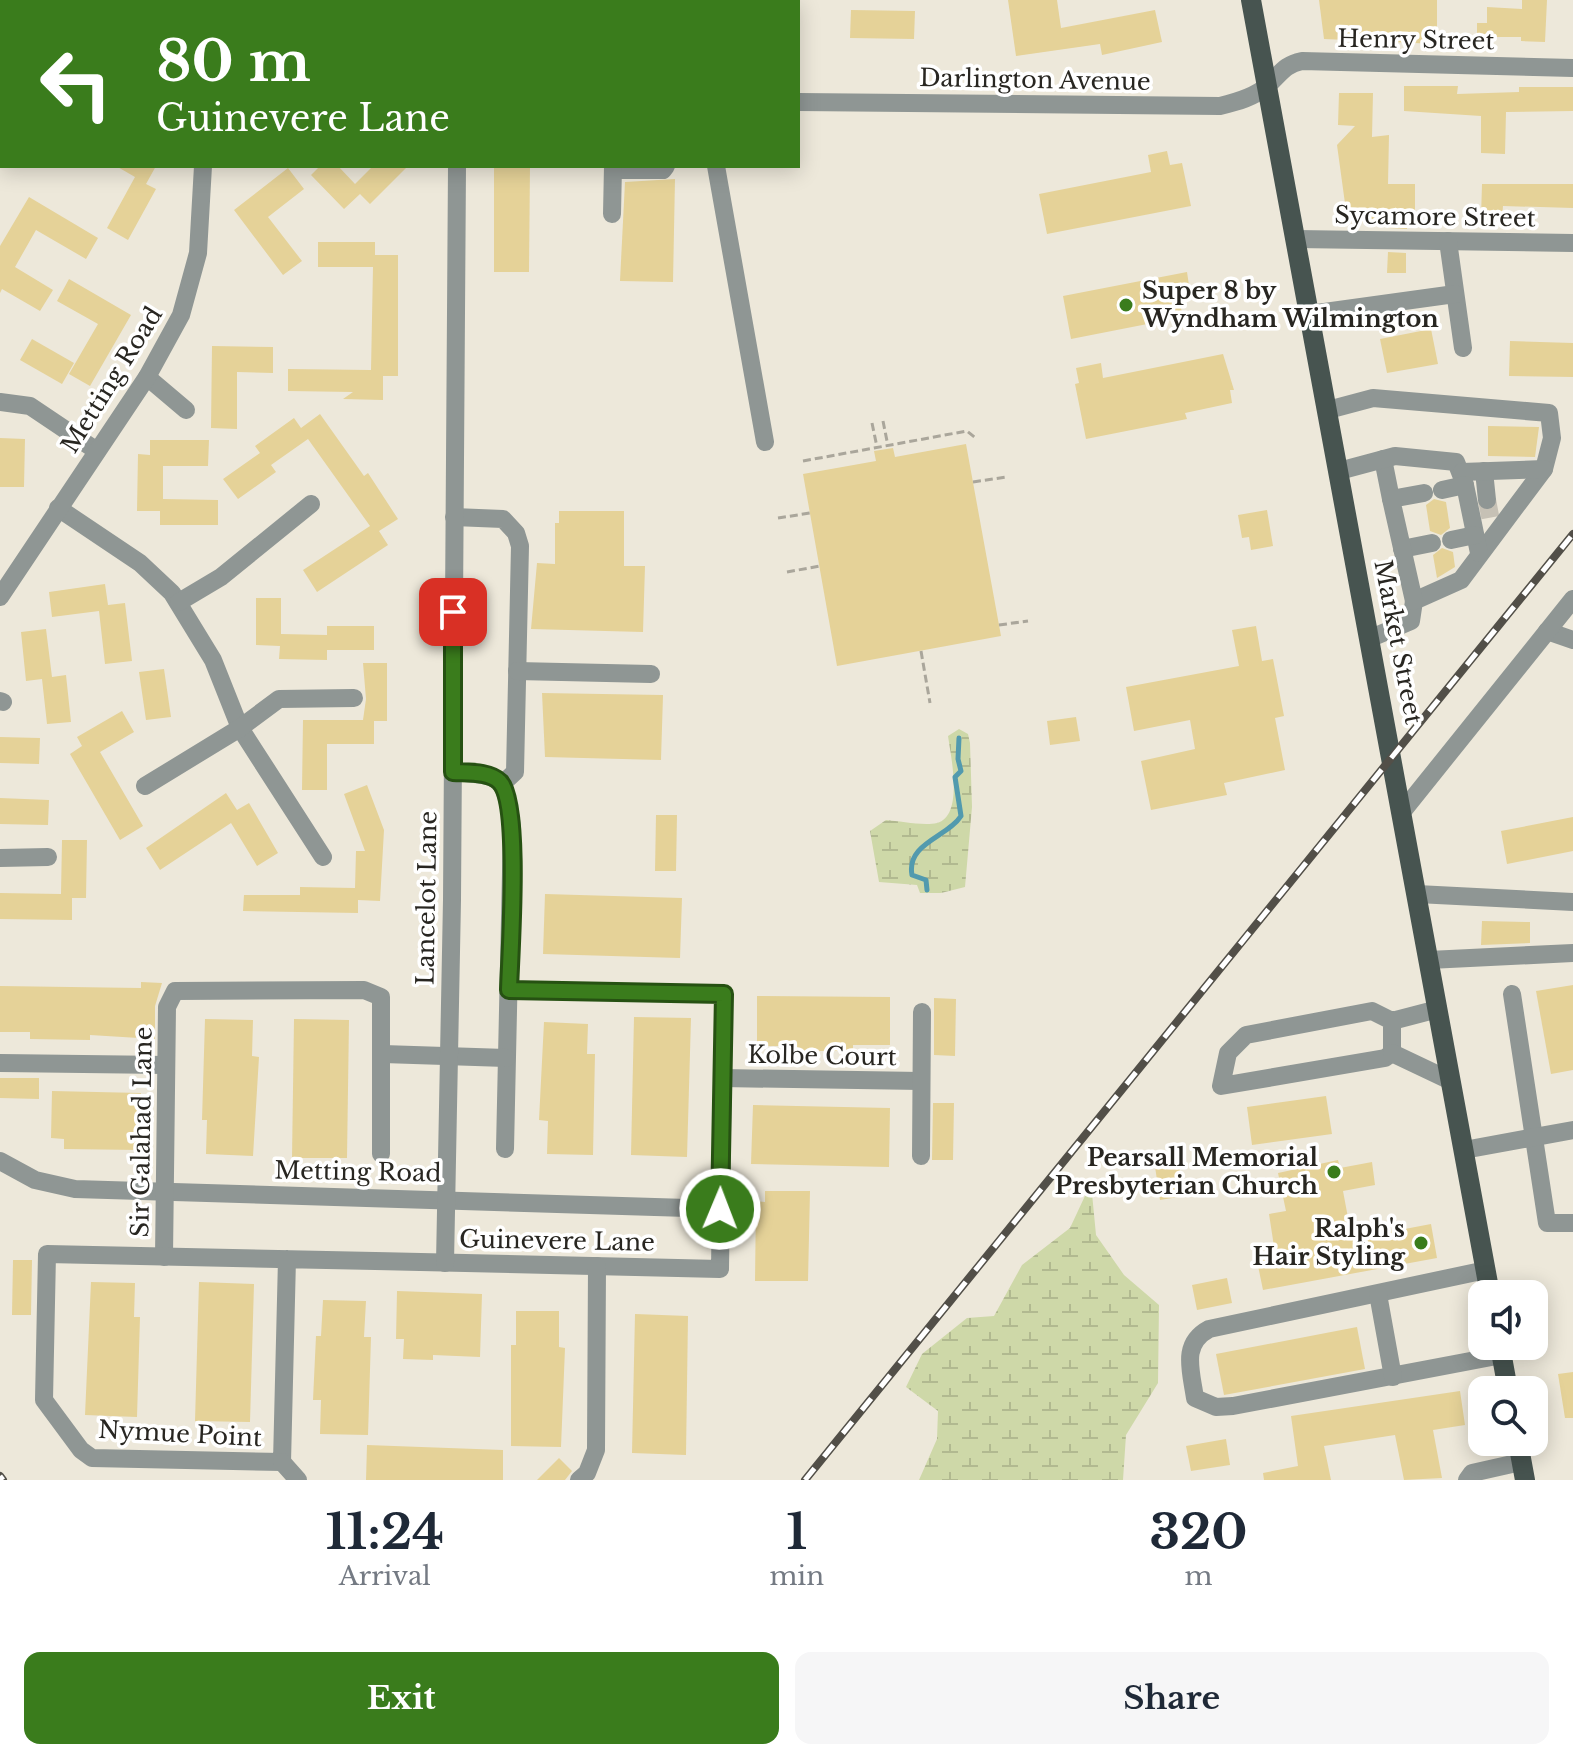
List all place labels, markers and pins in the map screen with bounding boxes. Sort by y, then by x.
place label: Super 8 by Wyndham Wilmington [1141,276,1439,333]
marker: Super 8 by Wyndham Wilmington [1117,296,1135,314]
pin [419,578,487,646]
place label: Pearsall Memorial Presbyterian Church [1055,1143,1318,1200]
marker: Pearsall Memorial Presbyterian Church [1325,1163,1343,1181]
place label: Ralph's Hair Styling [1252,1214,1406,1271]
marker: Ralph's Hair Styling [1412,1234,1430,1252]

